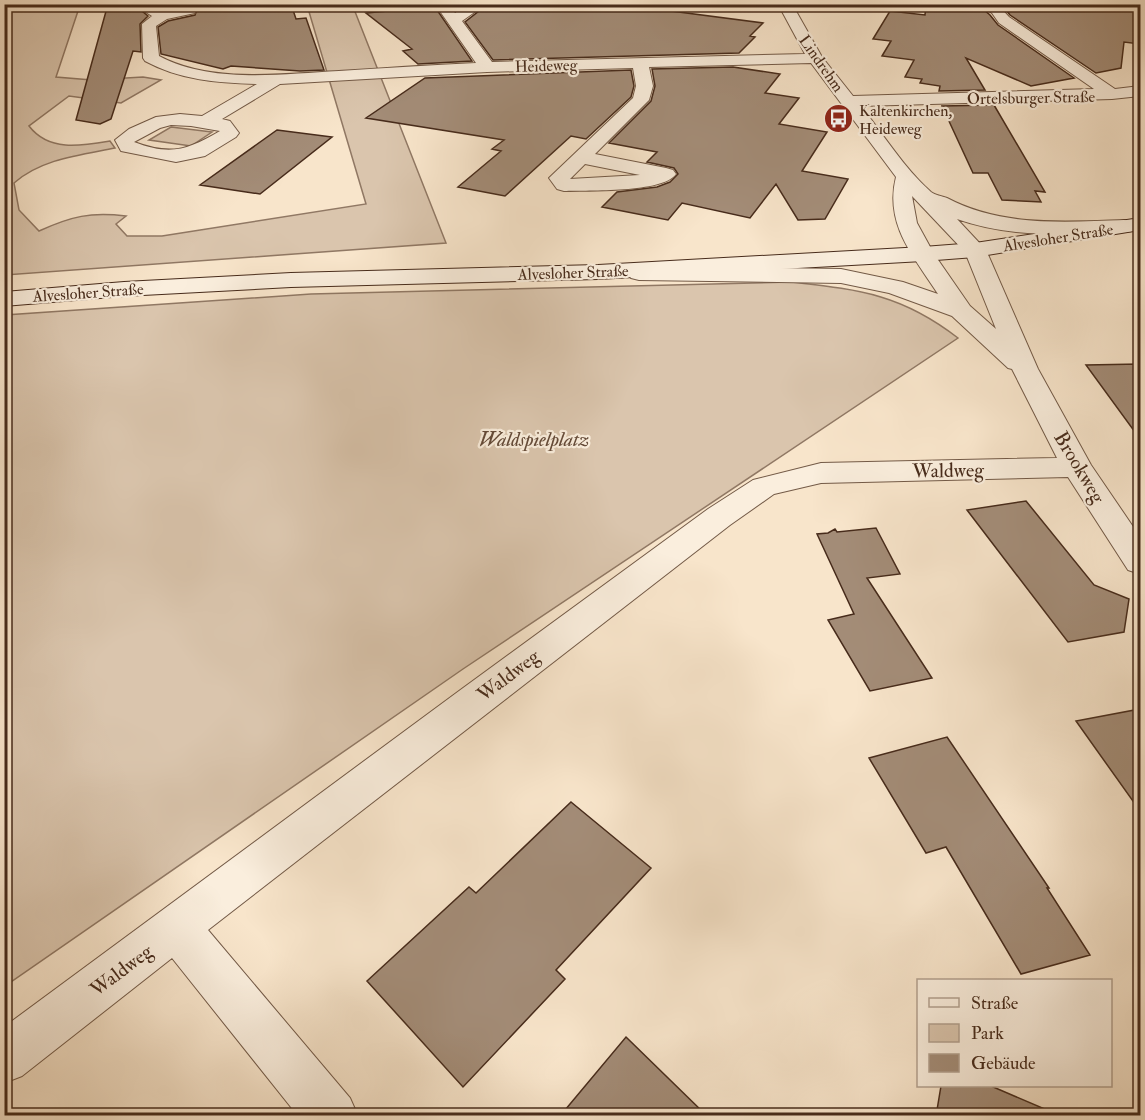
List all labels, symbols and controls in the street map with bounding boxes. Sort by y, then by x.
street label: Lindrehm [794,31,848,97]
street label: Heideweg [514,55,579,77]
street label: Ortelsburger Straße [967,87,1096,109]
place label: Kaltenkirchen, Heideweg [859,101,952,139]
bus stop icon: Kaltenkirchen, Heideweg [822,103,854,135]
street label: Alvesloher Straße [1001,219,1115,257]
street label: Alvesloher Straße [516,261,629,285]
street label: Alvesloher Straße [31,279,144,307]
park label: Waldspielplatz [479,427,589,452]
street label: Brookweg [1048,427,1111,509]
street label: Waldweg [911,457,985,484]
street label: Waldweg [471,643,546,708]
street label: Waldweg [84,938,159,1003]
legend [917,979,1112,1087]
text: Straße [971,992,1019,1015]
text: Park [971,1022,1004,1045]
text: Gebäude [971,1052,1036,1075]

